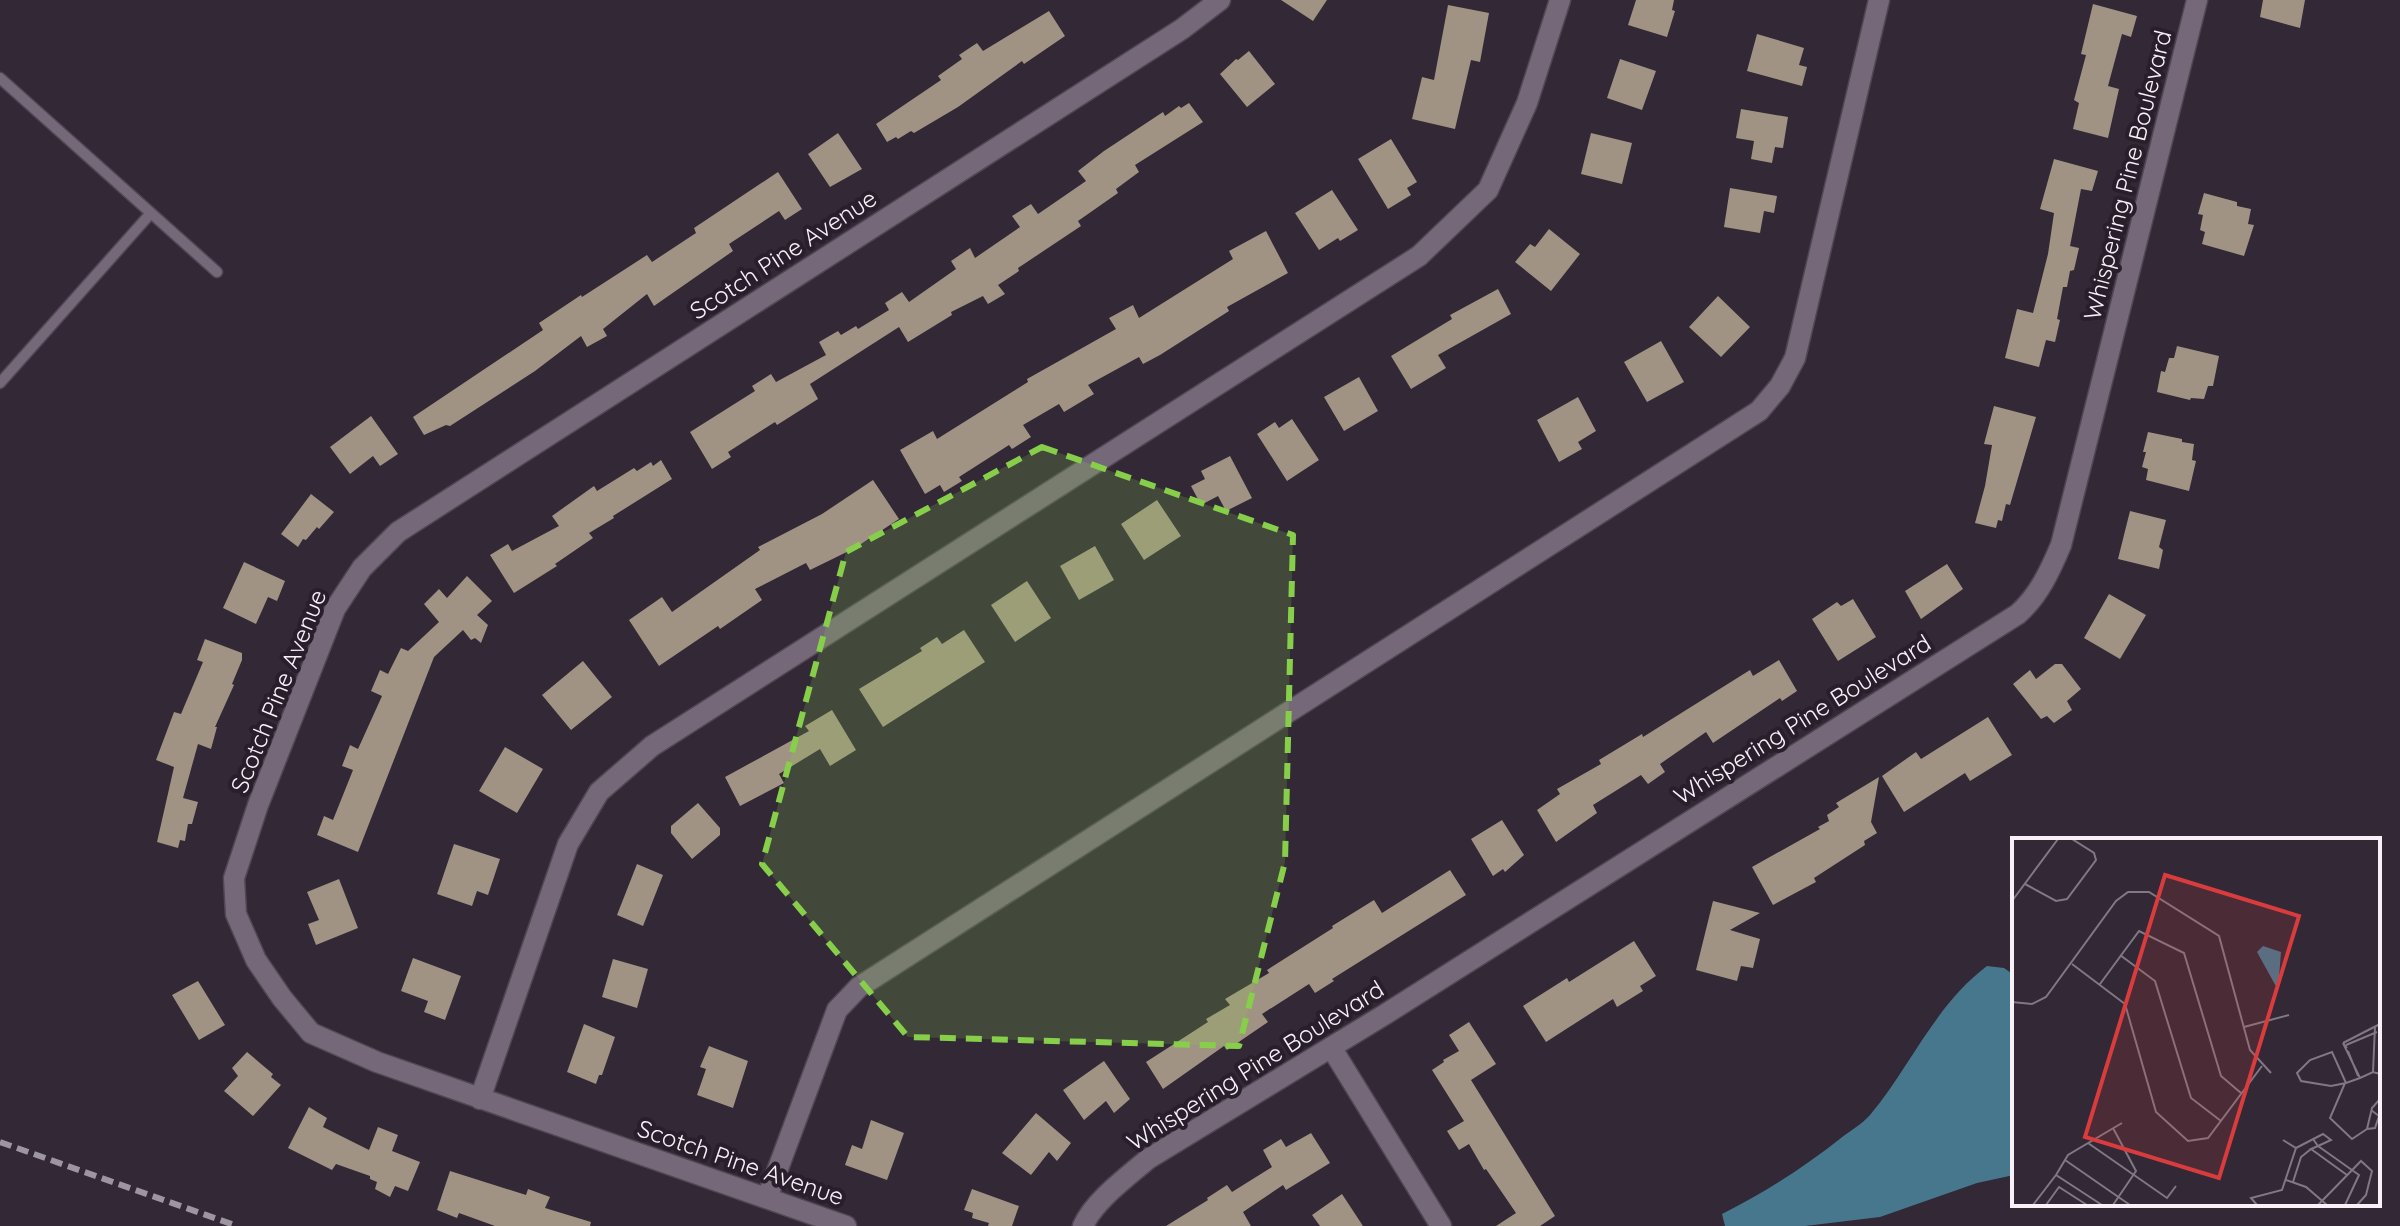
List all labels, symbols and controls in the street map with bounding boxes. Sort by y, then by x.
street label: Whispering Pine Boulevard [2076,27,2178,323]
street label: Scotch Pine Avenue [684,182,882,326]
street label: Scotch Pine Avenue [224,585,332,797]
street label: Whispering Pine Boulevard [1668,627,1936,811]
inset map [2012,838,2380,1206]
street label: Whispering Pine Boulevard [1121,973,1389,1157]
street label: Scotch Pine Avenue [634,1113,848,1211]

